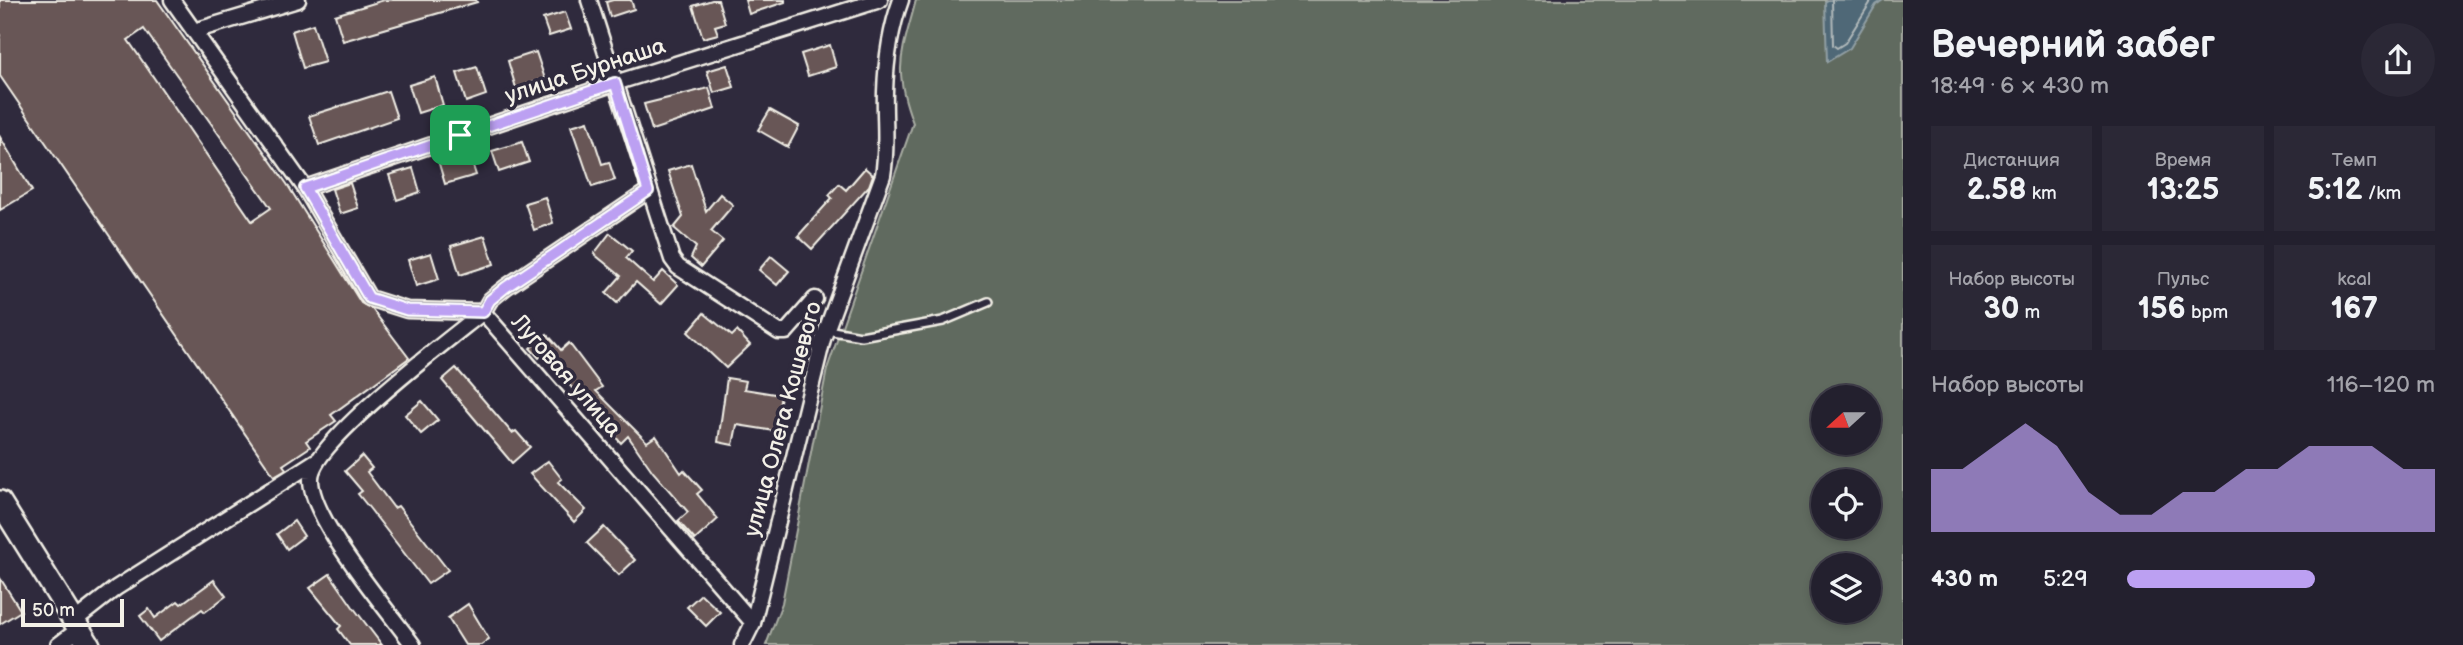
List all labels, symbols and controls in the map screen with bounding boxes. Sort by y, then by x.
text: Вечерний забег [1931,23,2215,68]
button: share [2361,23,2435,97]
street label: улица Бурнаша [501,32,670,110]
text: 18:49 · 6 × 430 m [1931,72,2109,100]
pin [430,105,490,165]
icon: arrive [441,116,479,154]
text: Дистанция [1964,149,2060,172]
text: Время [2155,149,2211,172]
text: Темп [2332,149,2377,172]
text: 2.58 [1967,172,2027,208]
text: 13:25 [2147,172,2219,208]
text: 5:12 [2307,172,2363,208]
text: km [2027,182,2057,205]
text: /km [2363,182,2401,205]
text: Набор высоты [1948,268,2075,291]
text: Пульс [2157,268,2209,291]
text: kcal [2337,268,2371,291]
text: 30 [1983,291,2019,327]
text: 156 [2138,291,2186,327]
text: 167 [2331,291,2378,327]
street label: улица Олега Кошевого [738,299,828,540]
text: m [2019,301,2040,324]
text: bpm [2186,301,2228,324]
street label: Луговая улица [505,308,628,443]
text: Набор высоты [1931,371,2084,399]
text: 116–120 m [2327,371,2435,399]
north arrow [1811,385,1881,455]
map controls [1811,385,1881,623]
button: locate [1811,469,1881,539]
button: layers [1811,553,1881,623]
text: 430 m [1931,565,1998,593]
text: 5:29 [2043,565,2088,593]
scale bar [21,596,124,628]
text: 50 m [32,599,75,622]

